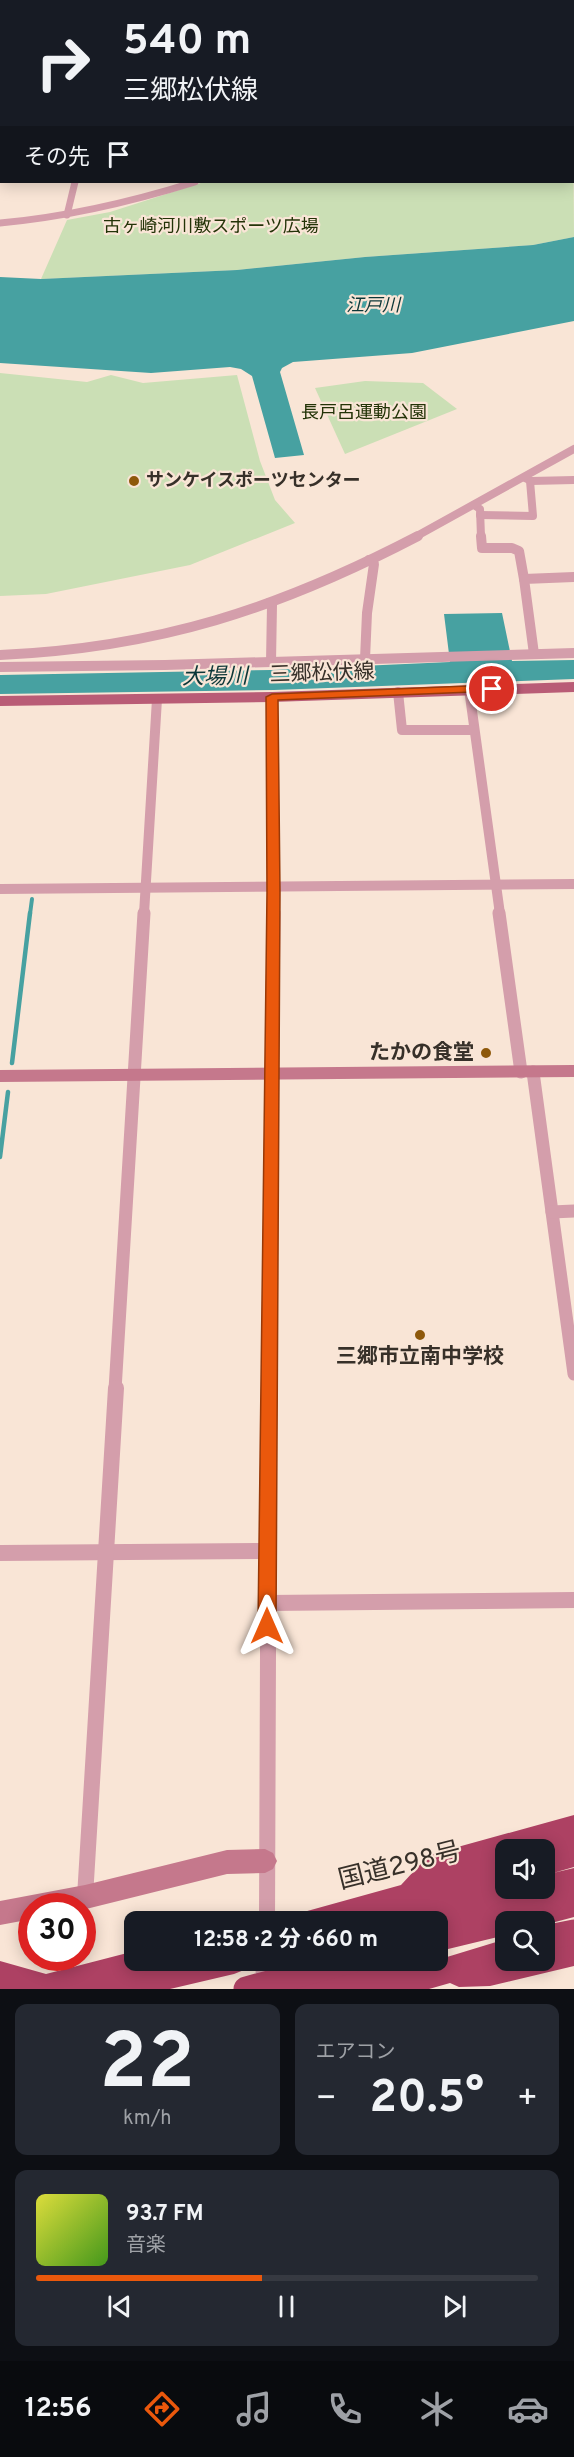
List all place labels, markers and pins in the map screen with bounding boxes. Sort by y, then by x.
place label: サンケイスポーツセンター [146,470,361,493]
marker: サンケイスポーツセンター [127,474,141,488]
pin [466,663,517,714]
place label: たかの食堂 [369,1040,474,1067]
marker: たかの食堂 [479,1046,493,1060]
marker: 三郷市立南中学校 [413,1328,427,1342]
place label: 三郷市立南中学校 [336,1344,504,1371]

